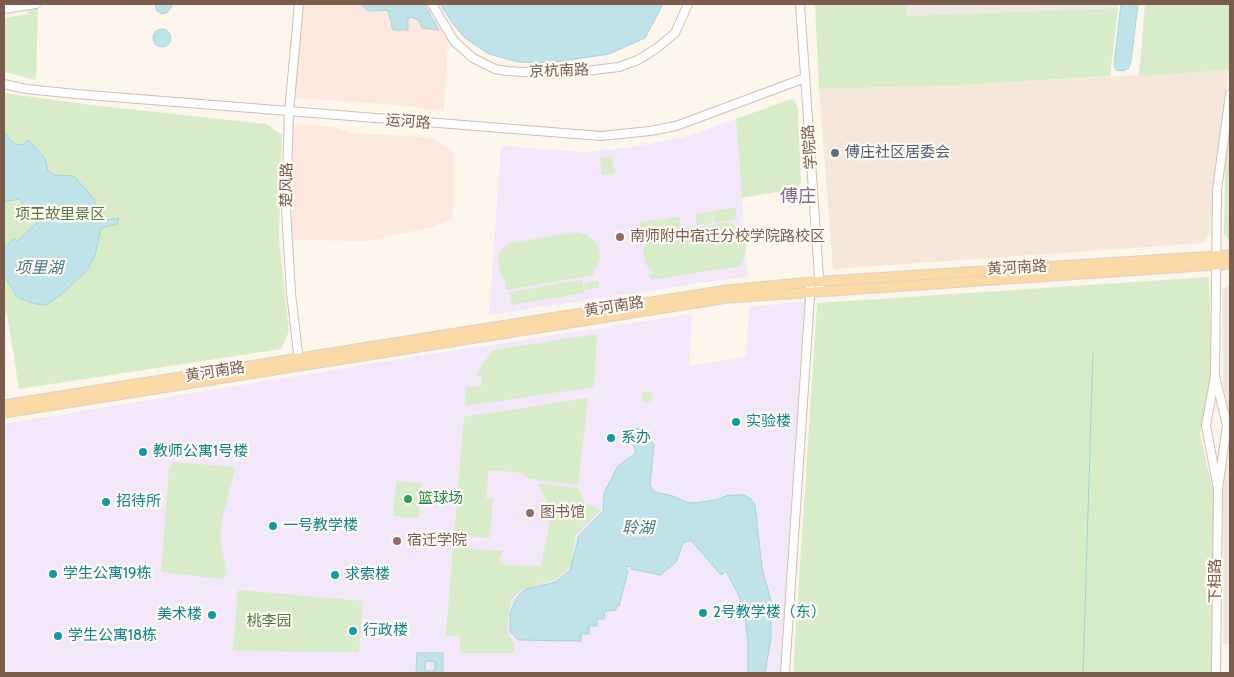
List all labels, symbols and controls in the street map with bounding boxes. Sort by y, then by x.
street label: 京杭南路 [529,61,589,81]
street label: 运河路 [385,111,431,133]
street label: 学院路 [799,124,821,170]
place label: 傅庄社区居委会 [845,144,950,162]
marker: 傅庄社区居委会 [829,147,841,159]
street label: 楚风路 [278,162,296,208]
district label: 傅庄 [780,186,816,208]
park label: 项王故里景区 [15,206,105,224]
place label: 南师附中宿迁分校学院路校区 [630,228,825,246]
marker: 南师附中宿迁分校学院路校区 [614,231,626,243]
street label: 黄河南路 [987,257,1047,279]
water label: 项里湖 [15,258,63,278]
street label: 黄河南路 [583,293,645,321]
street label: 黄河南路 [184,358,246,386]
place label: 实验楼 [746,413,791,431]
marker: 实验楼 [730,416,742,428]
place label: 系办 [621,429,651,447]
marker: 系办 [605,432,617,444]
place label: 教师公寓1号楼 [153,443,248,461]
marker: 教师公寓1号楼 [137,446,149,458]
place label: 篮球场 [418,490,463,508]
place label: 招待所 [116,493,161,511]
marker: 篮球场 [402,493,414,505]
marker: 招待所 [100,496,112,508]
place label: 图书馆 [540,504,585,522]
marker: 图书馆 [524,507,536,519]
place label: 一号教学楼 [283,517,358,535]
water label: 聆湖 [622,518,654,538]
marker: 一号教学楼 [267,520,279,532]
place label: 宿迁学院 [407,532,467,550]
marker: 宿迁学院 [391,535,403,547]
street label: 下相路 [1207,559,1225,603]
place label: 学生公寓19栋 [63,565,151,583]
place label: 求索楼 [345,566,390,584]
marker: 学生公寓19栋 [47,568,59,580]
marker: 求索楼 [329,569,341,581]
place label: 2号教学楼（东） [713,604,826,622]
place label: 美术楼 [157,606,202,624]
marker: 2号教学楼（东） [697,607,709,619]
marker: 美术楼 [206,609,218,621]
park label: 桃李园 [247,613,291,631]
place label: 行政楼 [363,622,408,640]
marker: 行政楼 [347,625,359,637]
place label: 学生公寓18栋 [68,627,157,645]
marker: 学生公寓18栋 [52,630,64,642]

